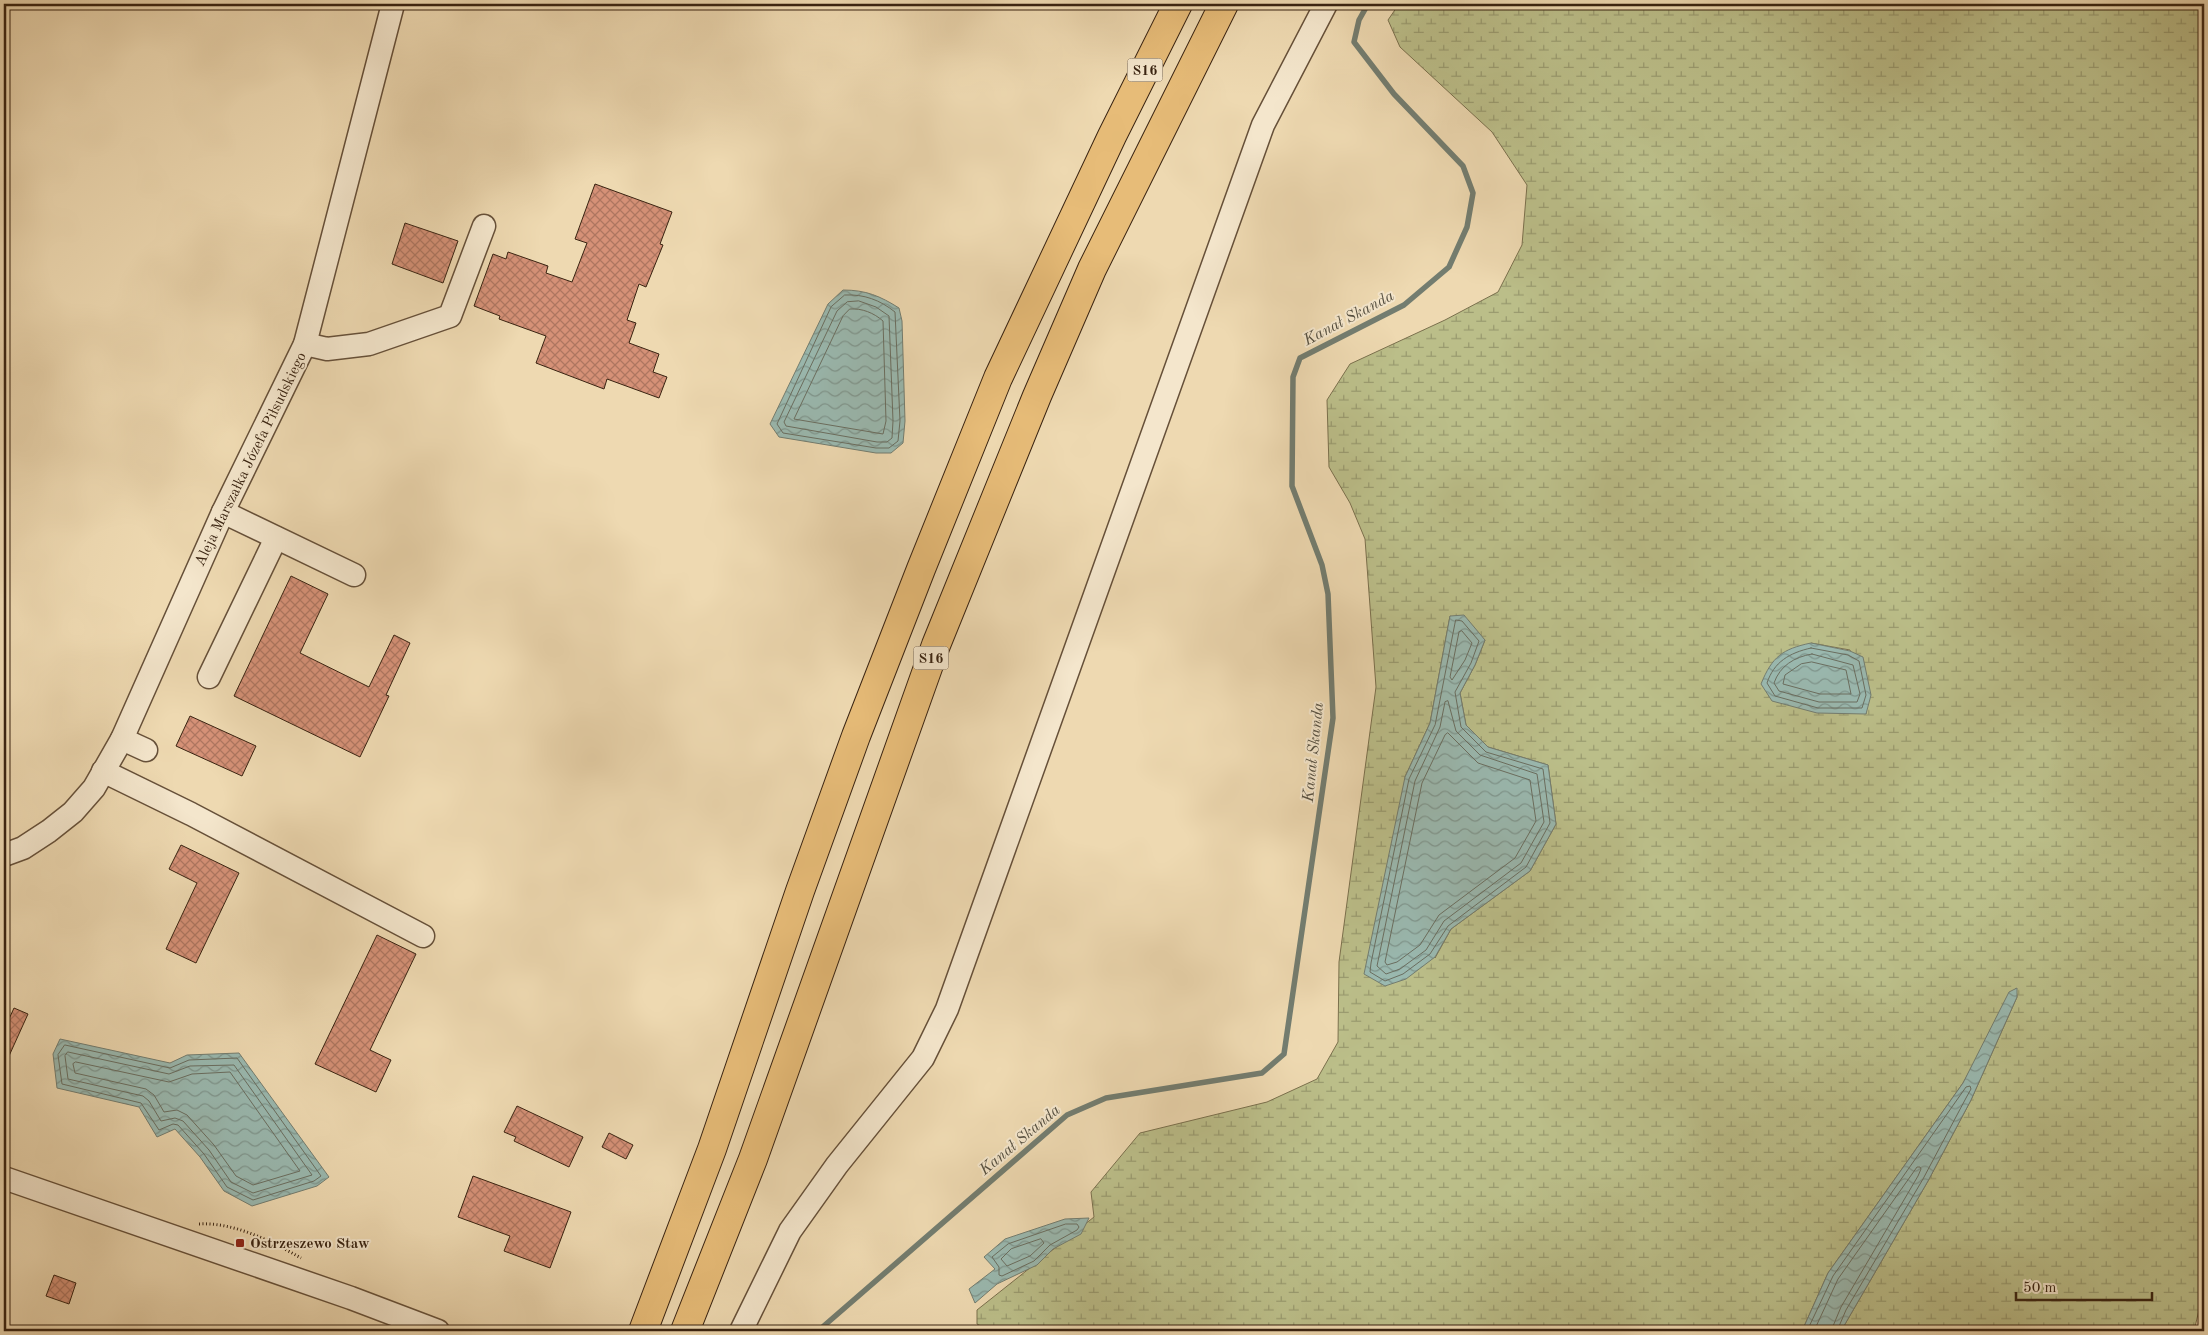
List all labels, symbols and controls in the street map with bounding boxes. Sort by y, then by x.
road number: S16 [1128,58,1162,82]
water label: Kanał Skanda [1300,288,1397,350]
street label: Aleja Marszałka Józefa Piłsudskiego [193,350,310,569]
road number: S16 [914,646,948,670]
water label: Kanał Skanda [1301,701,1327,804]
water label: Kanał Skanda [976,1102,1064,1179]
marker: Ostrzeszewo Staw [234,1237,246,1249]
place label: Ostrzeszewo Staw [250,1237,370,1252]
scale bar [2016,1270,2152,1302]
text: 50 m [2023,1281,2057,1296]

